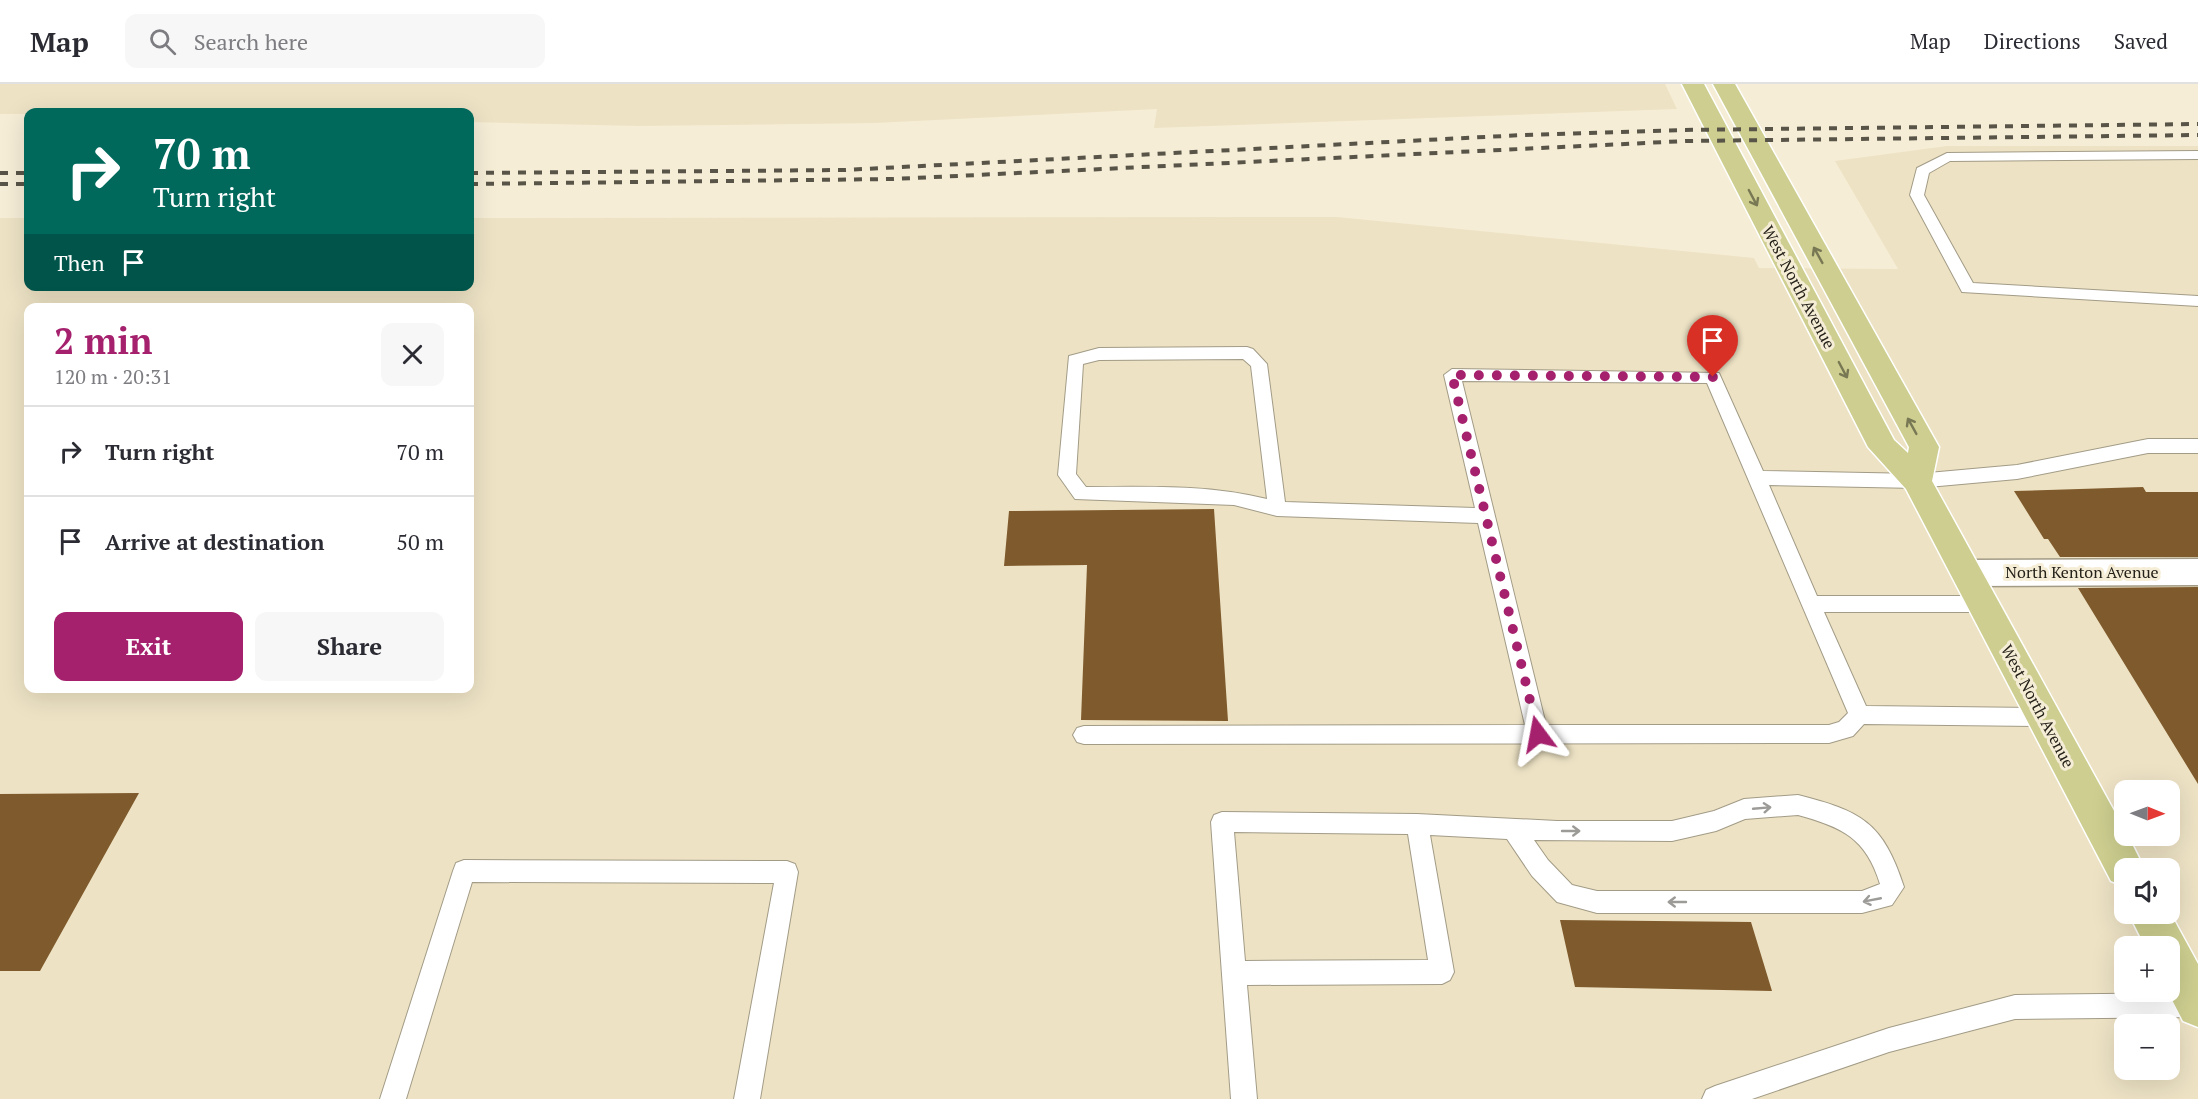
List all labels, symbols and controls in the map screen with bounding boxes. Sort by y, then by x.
search box [125,14,545,68]
text: Map [30,23,89,60]
icon: search [146,25,179,58]
text: Search here [194,27,308,56]
text: Map [1910,27,1951,55]
text: Directions [1984,27,2081,55]
text: Saved [2114,27,2168,55]
text: 70 m [153,125,251,181]
icon: right [54,132,132,210]
text: Turn right [153,179,276,215]
one-way arrow [1748,188,1759,206]
street label: West North Avenue [1757,221,1841,353]
icon: arrive [117,246,150,279]
one-way arrow [1812,247,1824,264]
text: Then [54,248,105,277]
pin [1687,315,1738,377]
text: 2 min [54,317,152,364]
button: close [381,323,444,386]
icon: arrive [1696,324,1729,357]
one-way arrow [1838,361,1849,379]
text: 120 m · 20:31 [54,363,172,390]
one-way arrow [1906,418,1918,435]
icon: right [54,435,87,468]
text: Turn right [105,437,214,466]
text: 70 m [396,437,444,466]
icon: arrive [54,525,87,558]
text: Arrive at destination [105,527,324,556]
text: 50 m [396,527,444,556]
street label: North Kenton Avenue [2005,561,2159,583]
button: Exit [54,612,243,681]
button: Share [255,612,444,681]
street label: West North Avenue [1996,640,2080,772]
position arrow [1506,702,1570,766]
north arrow [2114,780,2180,846]
map controls [2114,780,2180,1080]
one-way arrow [1752,802,1772,813]
one-way arrow [1560,825,1580,837]
button: sound [2114,858,2180,924]
one-way arrow [1863,895,1882,906]
one-way arrow [1668,896,1688,908]
button: + [2114,936,2180,1002]
button: − [2114,1014,2180,1080]

